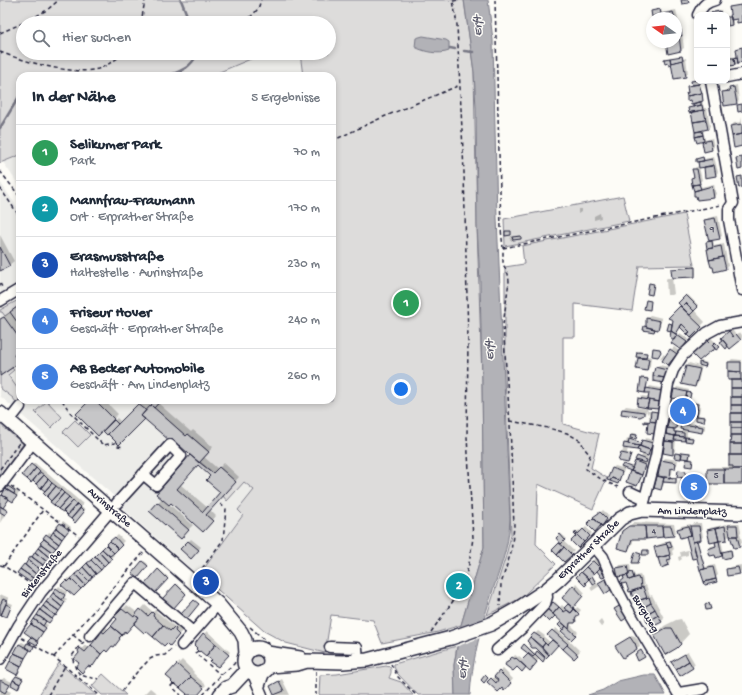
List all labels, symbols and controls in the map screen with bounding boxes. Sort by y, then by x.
north arrow [646,12,682,48]
map controls [694,12,730,84]
button: + [694,12,730,48]
water label: Erft [472,14,486,36]
search box [16,16,336,60]
icon: search [30,27,52,49]
text: Hier suchen [62,29,131,47]
button: − [694,48,730,84]
text: In der Nähe [32,88,115,108]
text: 5 Ergebnisse [251,91,320,106]
text: Selikumer Park [70,136,161,154]
text: 1 [42,145,48,160]
text: 70 m [294,145,320,160]
text: Park [70,154,95,169]
text: Mannfrau-Fraumann [70,192,195,210]
text: 2 [42,201,48,216]
text: 170 m [288,201,320,216]
text: Ort · Erprather Straße [70,210,193,225]
house number: 9 [709,225,715,236]
text: Erasmusstraße [70,248,164,266]
text: 3 [42,257,48,272]
text: 230 m [287,257,320,272]
text: Haltestelle · Aurinstraße [70,266,203,281]
pin: 1 [393,288,419,318]
text: Friseur Hover [70,304,151,322]
text: 4 [42,313,48,328]
text: 240 m [288,313,320,328]
text: Geschäft · Erprather Straße [70,322,223,337]
water label: Erft [484,338,498,360]
text: AB Becker Automobile [70,360,204,378]
text: 5 [42,369,48,384]
text: 260 m [287,369,320,384]
text: Geschäft · Am Lindenplatz [70,378,210,393]
your location [391,379,411,399]
pin: 4 [670,396,696,426]
house number: 5 [714,471,719,482]
pin: 5 [681,472,707,502]
street label: Aurinstraße [85,486,134,530]
street label: Am Lindenplatz [657,505,728,519]
street label: Erprather Straße [556,517,622,582]
house number: 4 [652,527,657,538]
street label: Birkenstraße [18,547,65,601]
pin: 3 [193,567,219,597]
pin: 2 [446,571,472,601]
street label: Burgweg [629,592,661,635]
water label: Erft [456,656,472,680]

